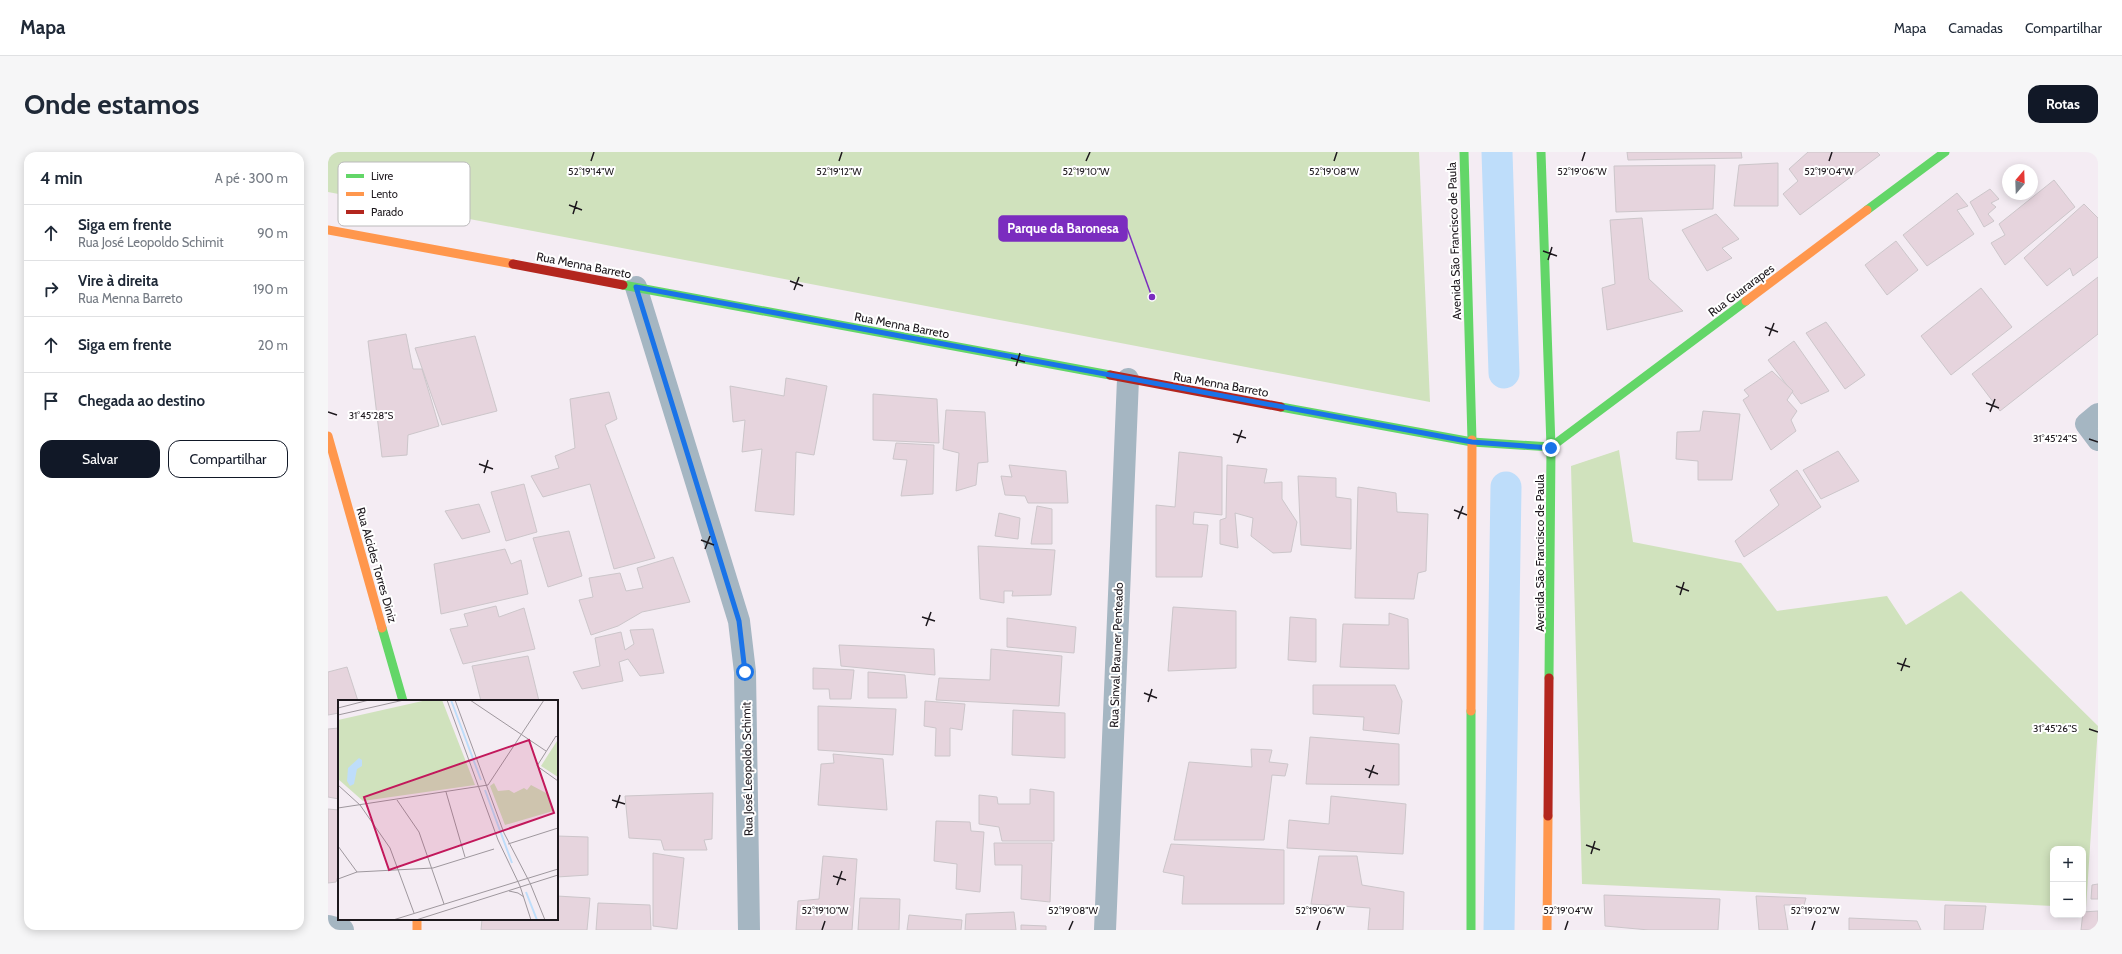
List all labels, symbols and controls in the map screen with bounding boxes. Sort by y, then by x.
text: Mapa [20,16,66,39]
text: Mapa [1894,19,1926,37]
text: Camadas [1948,19,2003,37]
text: Compartilhar [2025,19,2102,37]
button: Rotas [2028,85,2098,123]
text: Onde estamos [24,87,199,121]
legend [338,162,470,226]
street label: Avenida São Francisco de Paula [1444,162,1464,320]
north arrow [2002,164,2038,200]
text: 52°19'14"W [568,165,614,178]
text: 52°19'12"W [816,165,862,178]
text: 52°19'10"W [1062,165,1110,178]
text: 52°19'08"W [1309,165,1360,178]
text: 52°19'06"W [1557,165,1607,178]
text: 52°19'04"W [1804,165,1854,178]
text: 4 min [40,168,83,188]
text: Livre [371,169,394,183]
text: A pé · 300 m [215,170,288,186]
text: Lento [371,187,398,201]
text: Parado [371,205,403,219]
text: Siga em frente [78,216,171,234]
callout: Parque da Baronesa [999,216,1127,241]
text: Parque da Baronesa [1007,220,1119,236]
icon: ahead [40,222,62,244]
text: 90 m [257,225,288,241]
text: Rua José Leopoldo Schimit [78,234,224,250]
street label: Rua Menna Barreto [535,248,633,282]
street label: Rua Guararapes [1705,260,1777,320]
text: Vire à direita [78,272,159,290]
icon: right [40,278,62,300]
text: 190 m [253,281,288,297]
text: Rua Menna Barreto [78,290,183,306]
street label: Rua Menna Barreto [853,308,951,342]
icon: ahead [40,334,62,356]
text: Siga em frente [78,336,171,354]
text: 20 m [258,337,288,353]
street label: Rua Menna Barreto [1172,368,1270,400]
icon: arrive [40,390,62,412]
text: Chegada ao destino [78,392,205,410]
text: 31°45'28"S [349,409,393,422]
text: 31°45'24"S [2033,432,2077,445]
route end [1542,439,1560,457]
button: Salvar [40,440,160,478]
button: Compartilhar [168,440,288,478]
street label: Avenida São Francisco de Paula [1532,474,1547,632]
street label: Rua Alcides Torres Diniz [353,505,401,625]
street label: Rua Sinval Brauner Penteado [1106,581,1126,728]
route start [736,663,754,681]
inset map [338,700,558,920]
street label: Rua José Leopoldo Schimit [738,702,756,836]
text: 31°45'26"S [2033,722,2077,735]
map controls [2050,846,2086,918]
button: + [2050,846,2086,882]
button: − [2050,882,2086,918]
text: 52°19'10"W [801,904,849,917]
text: 52°19'08"W [1048,904,1099,917]
text: 52°19'06"W [1295,904,1345,917]
text: 52°19'04"W [1543,904,1593,917]
text: 52°19'02"W [1790,904,1840,917]

